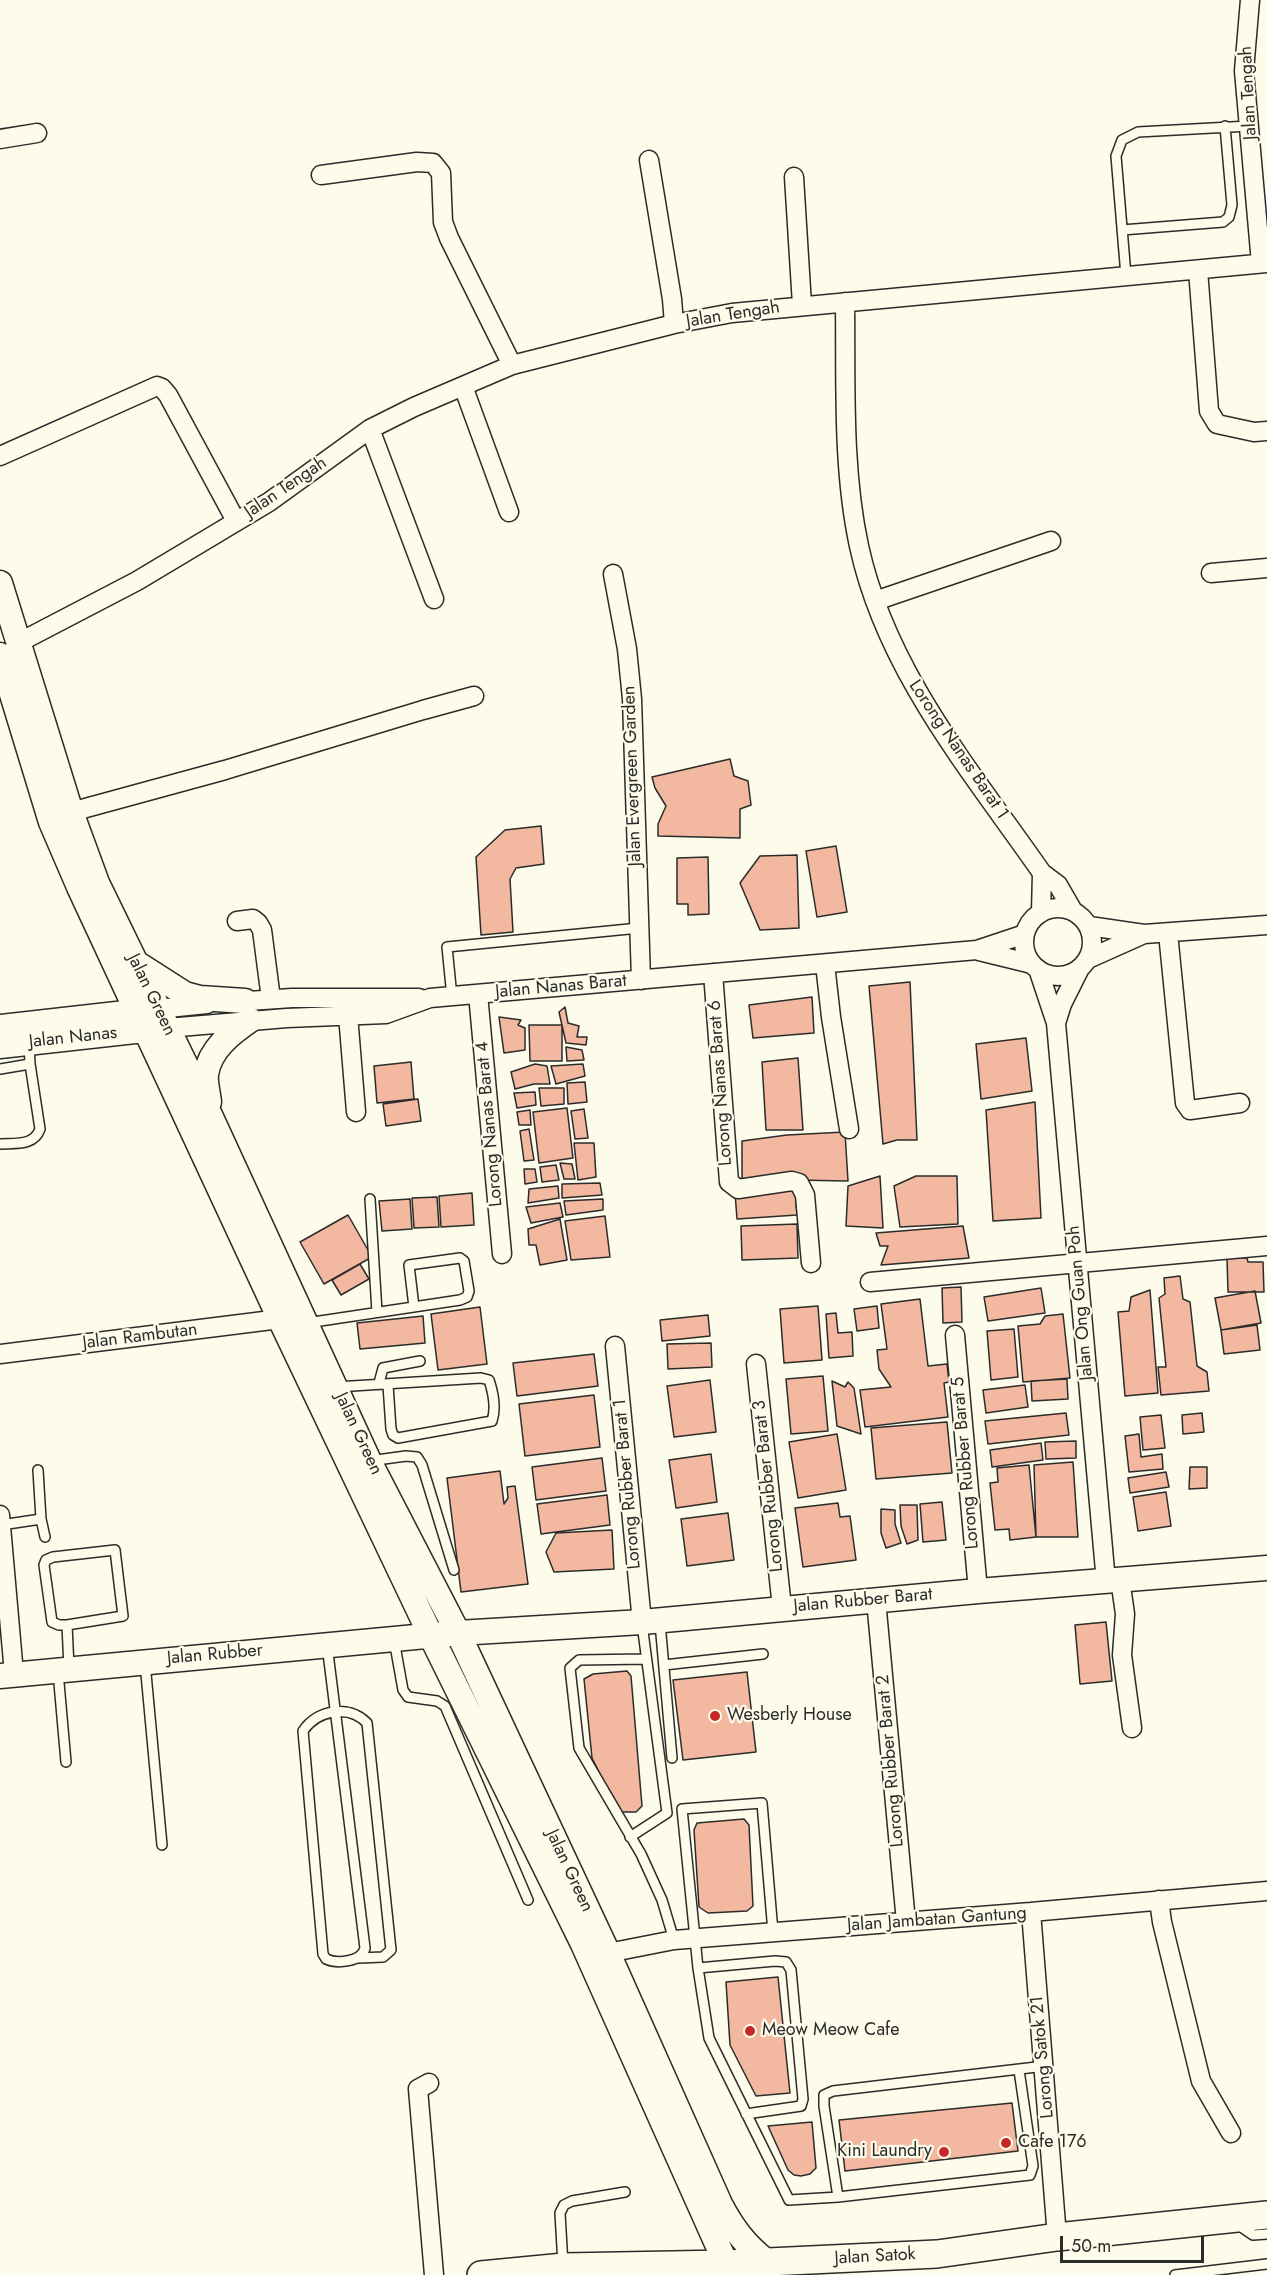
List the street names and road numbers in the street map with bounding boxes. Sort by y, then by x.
street label: Jalan Tengah [1236,45,1262,141]
street label: Jalan Tengah [685,297,781,333]
street label: Jalan Tengah [241,453,331,523]
street label: Lorong Nanas Barat 1 [903,676,1013,824]
street label: Jalan Evergreen Garden [619,685,647,867]
street label: Jalan Green [122,951,180,1039]
street label: Jalan Nanas Barat [494,970,628,1004]
street label: Lorong Nanas Barat 6 [704,1000,738,1166]
street label: Jalan Nanas [28,1023,118,1053]
street label: Lorong Nanas Barat 4 [472,1040,508,1208]
street label: Jalan Ong Guan Poh [1063,1225,1099,1381]
street label: Jalan Rambutan [81,1319,199,1355]
street label: Lorong Rubber Barat 5 [948,1376,984,1550]
street label: Jalan Green [330,1389,386,1479]
street label: Lorong Rubber Barat 1 [610,1398,646,1570]
street label: Lorong Rubber Barat 3 [749,1399,789,1573]
street label: Jalan Rubber Barat [793,1584,933,1618]
street label: Jalan Rubber [166,1640,264,1670]
street label: Lorong Rubber Barat 2 [873,1674,909,1848]
street label: Jalan Green [541,1826,597,1916]
street label: Jalan Jambatan Gantung [847,1903,1027,1937]
street label: Lorong Satok 21 [1027,1995,1059,2119]
street label: Jalan Satok [834,2244,916,2270]

